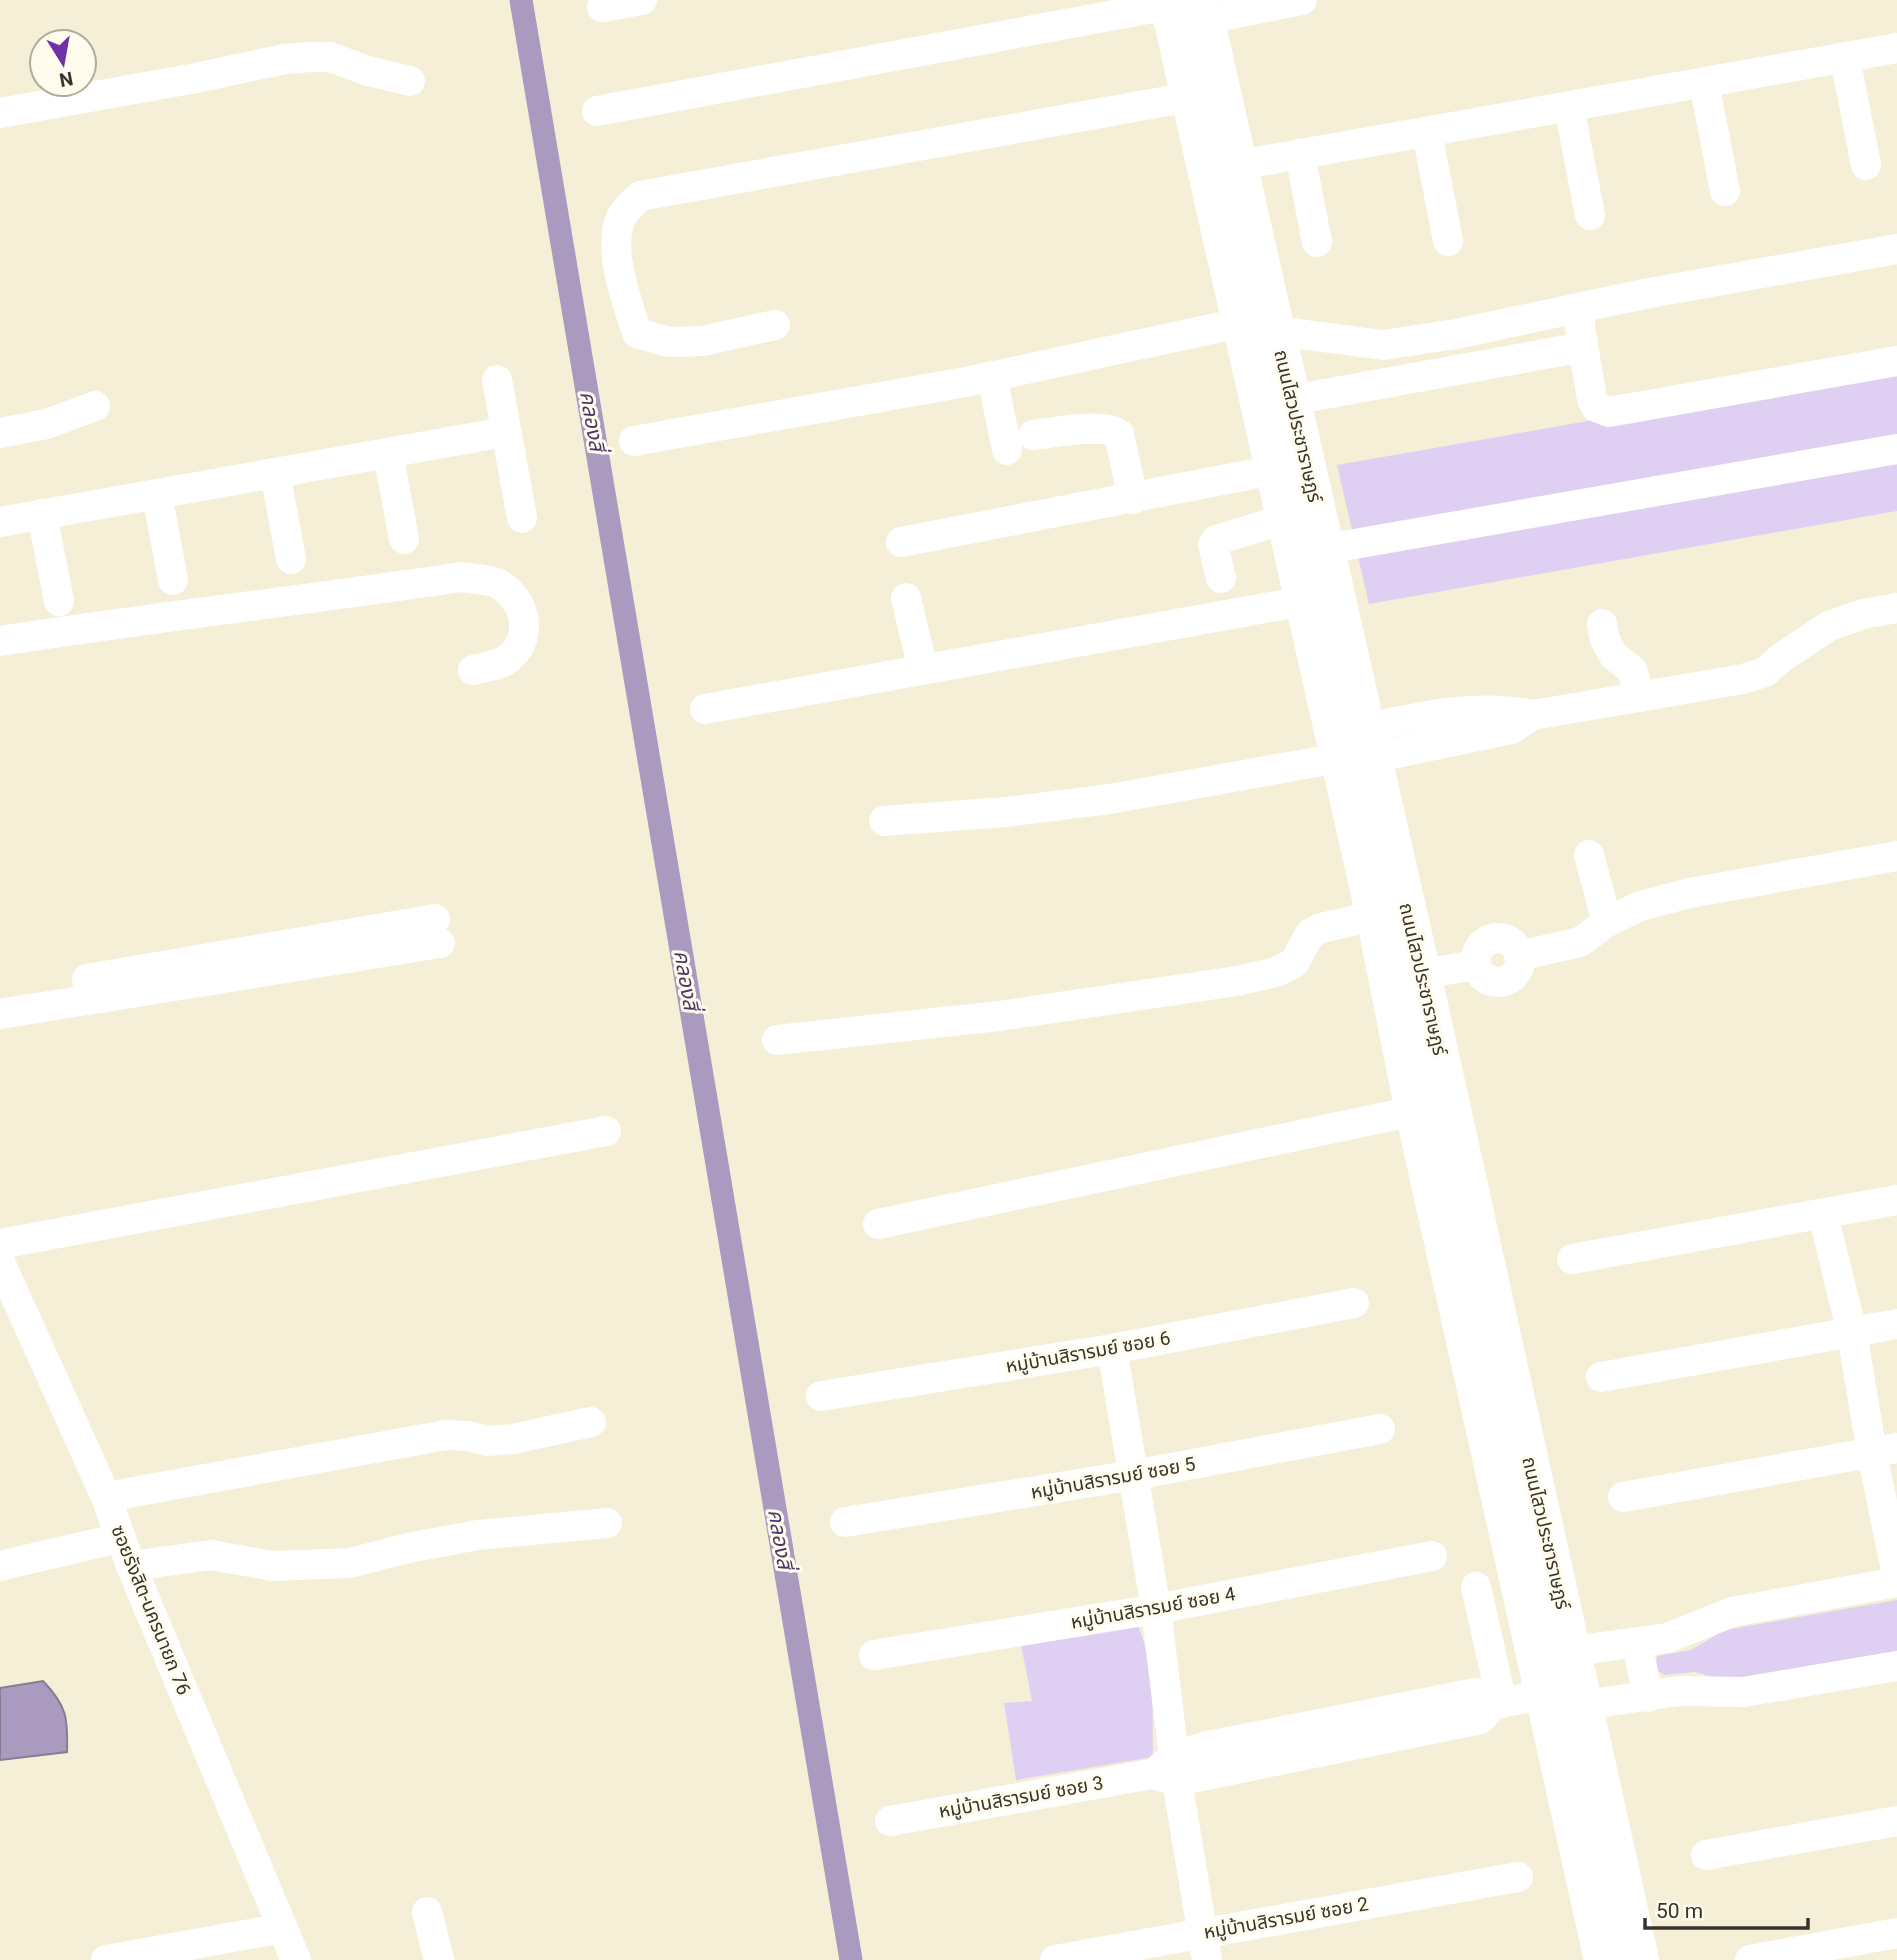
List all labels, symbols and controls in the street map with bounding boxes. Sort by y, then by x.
north arrow [28,28,98,98]
text: N [57,67,75,92]
street label: ถนนไสวประชาราษฎร์ [1269,348,1327,505]
water label: คลองสี่ [575,389,613,457]
street label: ถนนไสวประชาราษฎร์ [1394,901,1452,1058]
water label: คลองสี่ [669,948,707,1016]
street label: หมู่บ้านสิรารมย์ ซอย 6 [1004,1326,1172,1379]
street label: หมู่บ้านสิรารมย์ ซอย 5 [1029,1452,1197,1505]
street label: ถนนไสวประชาราษฎร์ [1517,1455,1575,1612]
water label: คลองสี่ [763,1507,801,1575]
street label: ซอยรังสิต-นครนายก 76 [106,1522,196,1698]
street label: หมู่บ้านสิรารมย์ ซอย 4 [1069,1582,1238,1635]
street label: หมู่บ้านสิรารมย์ ซอย 3 [937,1771,1105,1824]
scale bar [1645,1886,1808,1930]
street label: หมู่บ้านสิรารมย์ ซอย 2 [1202,1892,1370,1945]
text: 50 m [1656,1899,1703,1923]

